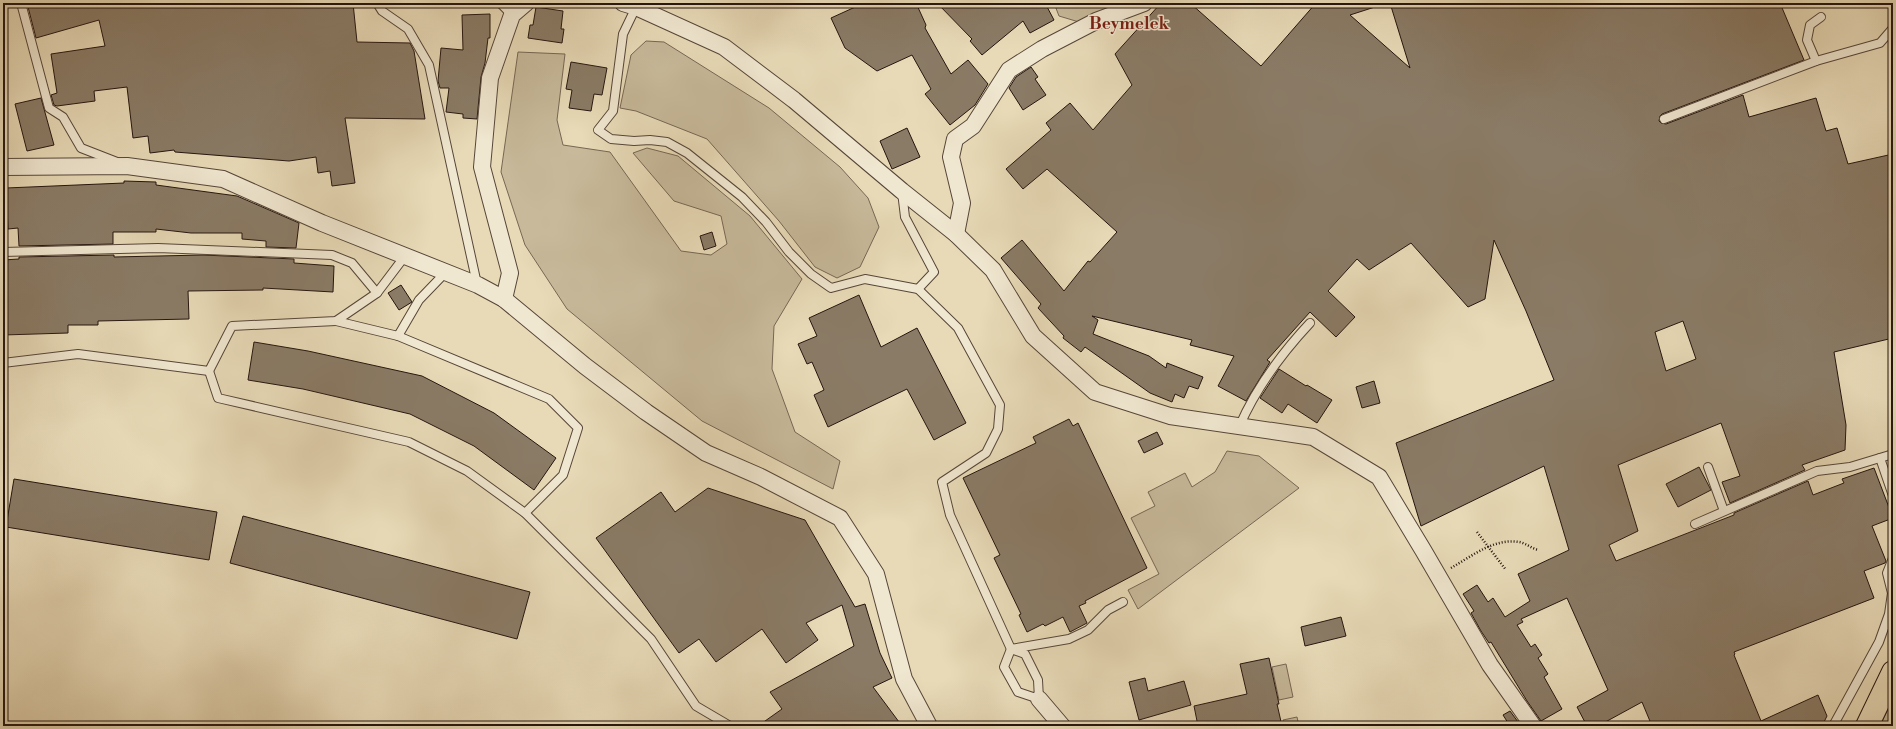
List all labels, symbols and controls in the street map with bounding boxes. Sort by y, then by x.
district label: Beymelek [1089,13,1170,35]

